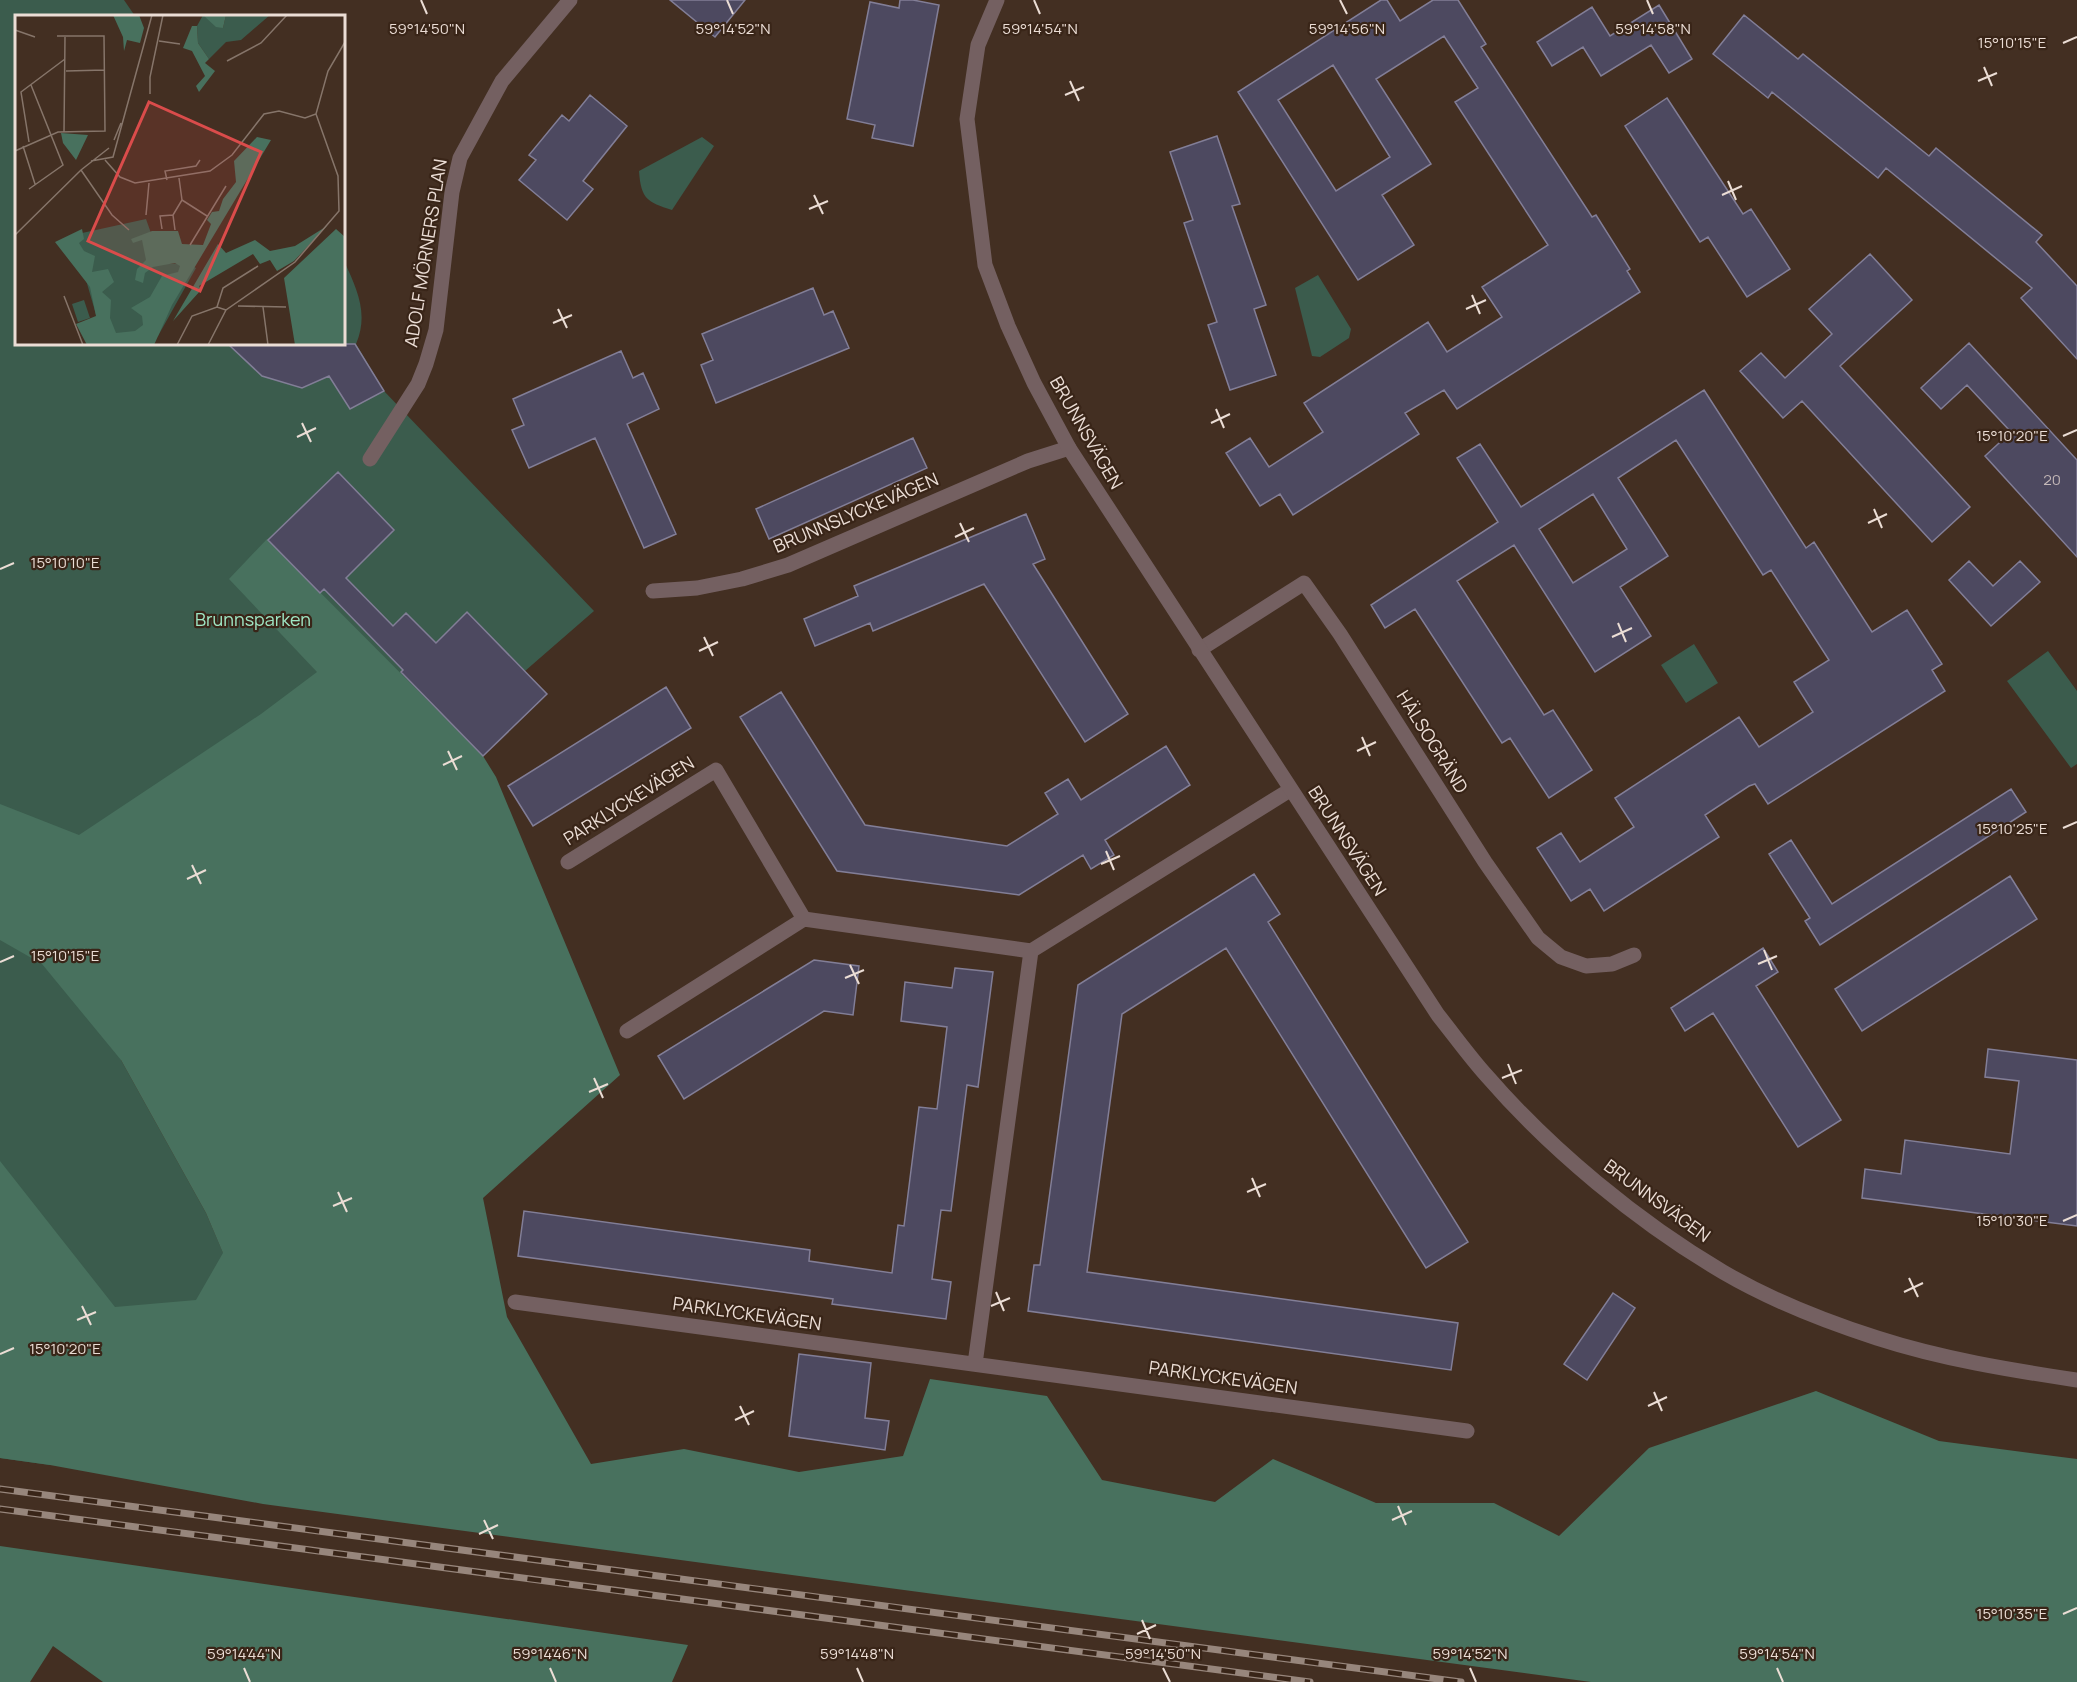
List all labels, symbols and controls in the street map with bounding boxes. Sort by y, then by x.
inset map [15,15,345,345]
text: 59°14'50"N [389,18,465,39]
text: 59°14'52"N [695,18,771,39]
text: 59°14'54"N [1002,18,1078,39]
text: 59°14'56"N [1309,18,1385,39]
text: 59°14'58"N [1615,18,1691,39]
text: 15°10'15"E [1978,32,2046,53]
street label: ADOLF MÖRNERS PLAN [398,157,452,349]
street label: BRUNNSVÄGEN [1045,372,1129,493]
text: 15°10'20"E [1976,425,2048,446]
street label: BRUNNSLYCKEVÄGEN [769,466,942,558]
house number: 20 [2043,469,2061,490]
text: 15°10'10"E [31,552,99,573]
park label: Brunnsparken [195,607,311,631]
street label: HÄLSOGRÄND [1392,686,1474,797]
street label: PARKLYCKEVÄGEN [559,750,698,850]
street label: BRUNNSVÄGEN [1303,781,1392,900]
text: 15°10'25"E [1976,818,2048,839]
text: 15°10'15"E [31,945,99,966]
street label: BRUNNSVÄGEN [1599,1153,1716,1247]
text: 15°10'30"E [1976,1210,2048,1231]
street label: PARKLYCKEVÄGEN [671,1291,823,1335]
text: 15°10'20"E [29,1338,101,1359]
street label: PARKLYCKEVÄGEN [1147,1355,1299,1399]
text: 15°10'35"E [1977,1603,2047,1624]
text: 59°14'44"N [207,1643,281,1664]
text: 59°14'46"N [513,1643,587,1664]
text: 59°14'48"N [820,1643,894,1664]
text: 59°14'50"N [1125,1643,1201,1664]
text: 59°14'52"N [1432,1643,1508,1664]
text: 59°14'54"N [1739,1643,1815,1664]

